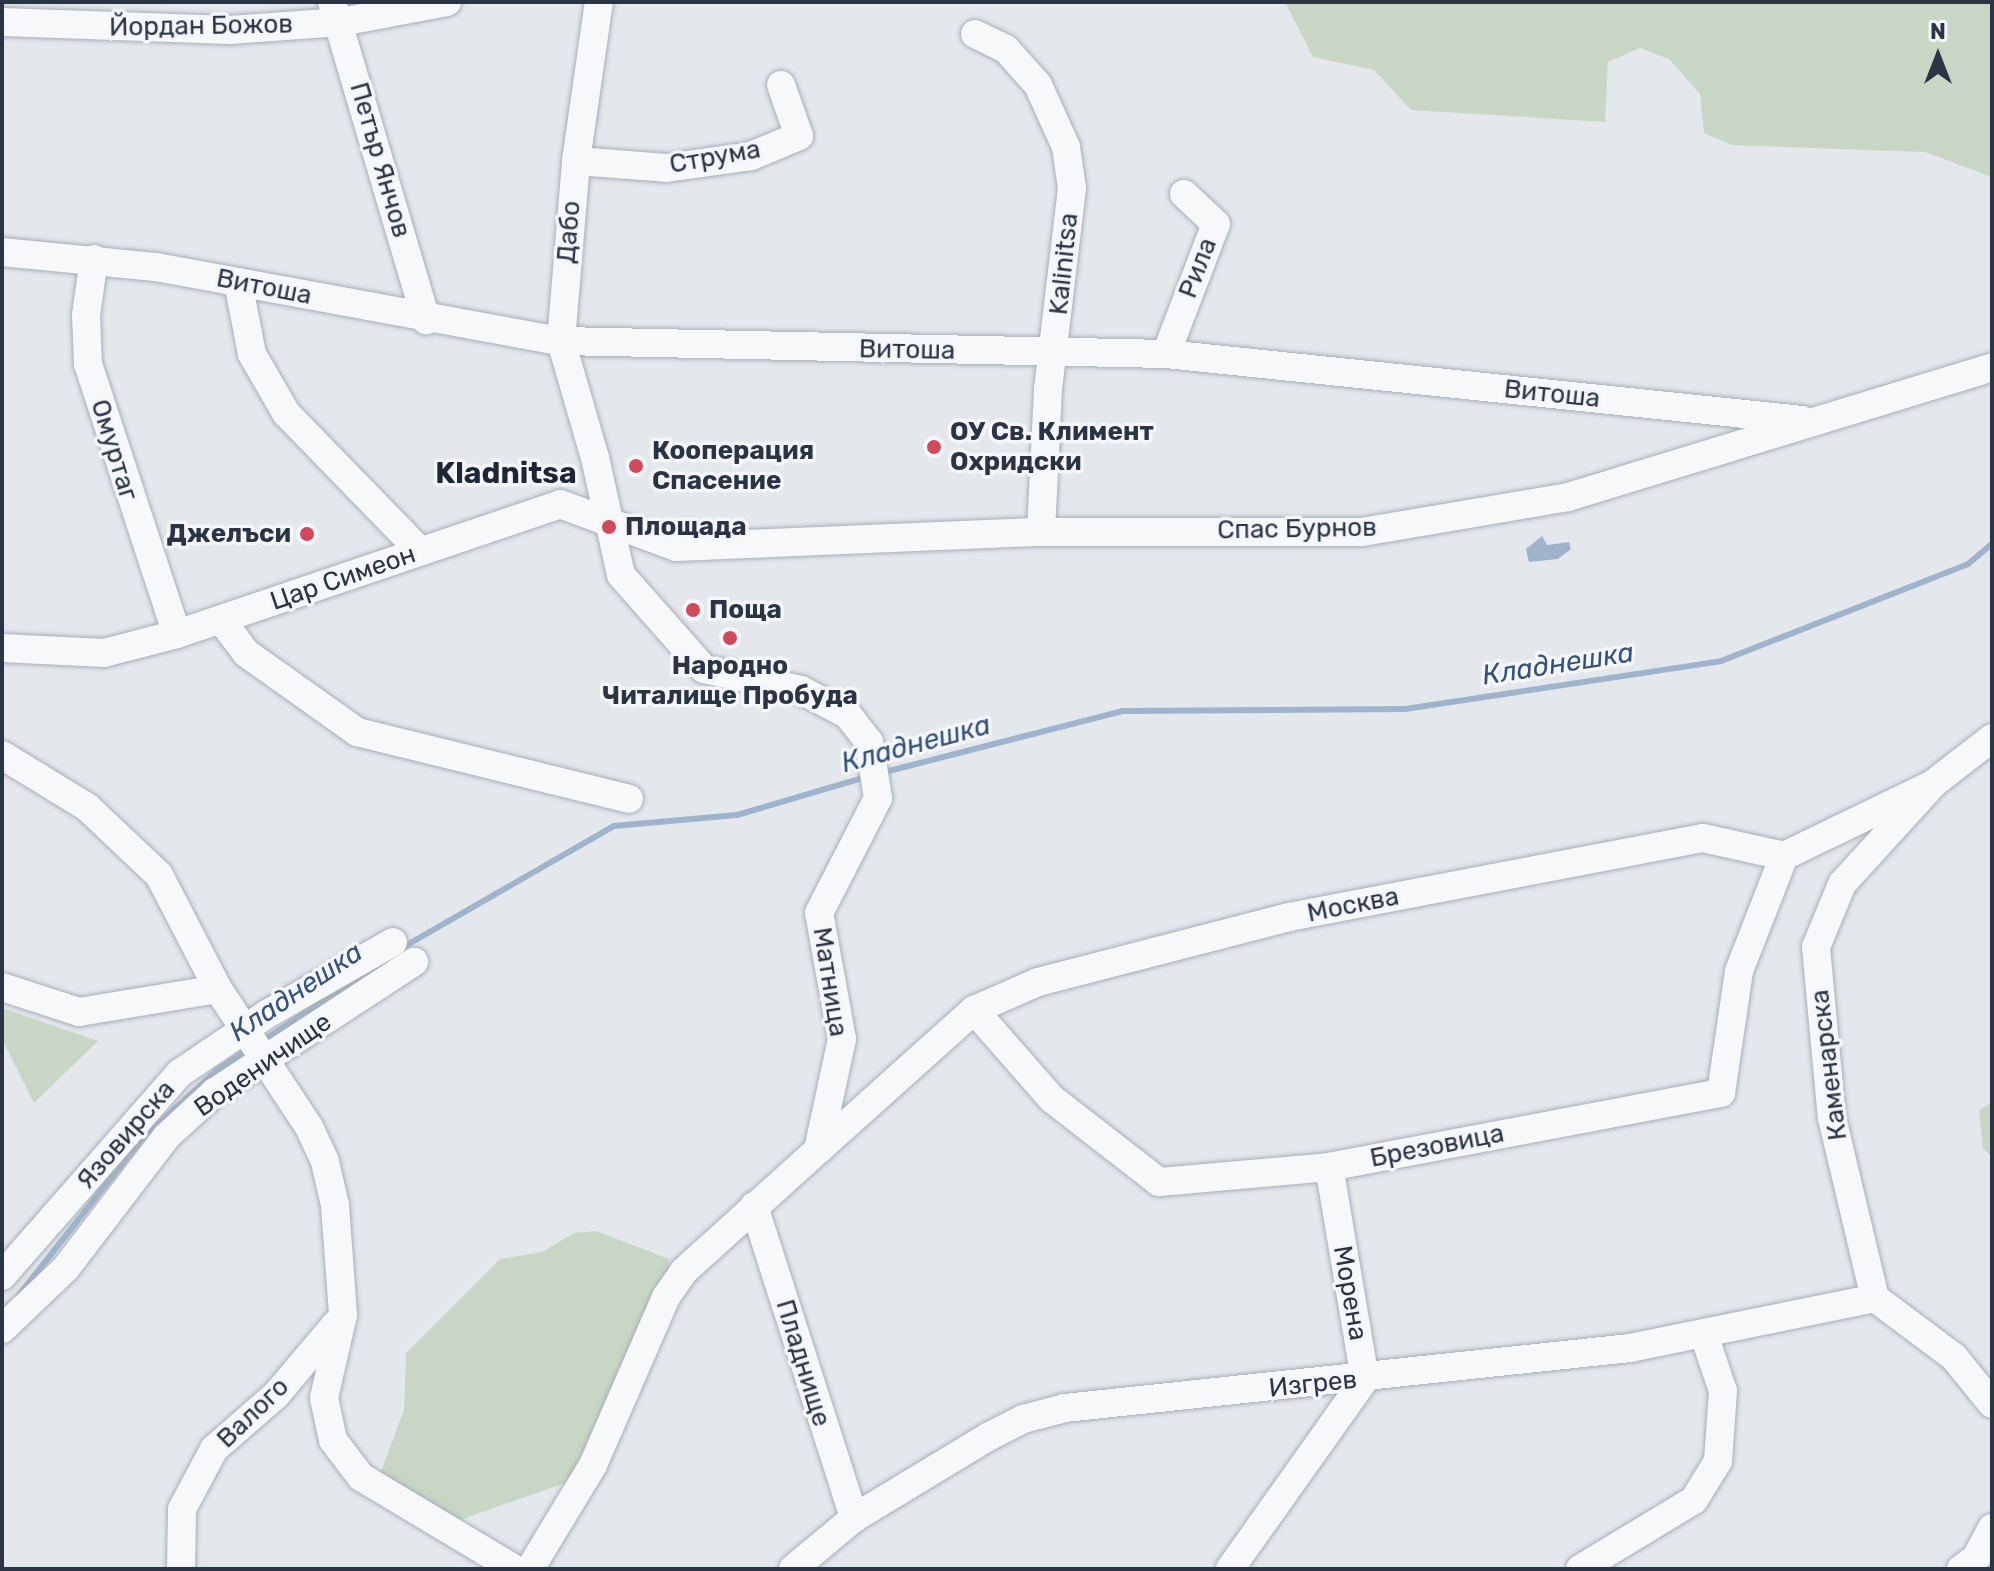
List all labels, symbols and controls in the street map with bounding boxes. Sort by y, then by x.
street label: Йордан Божов [109,9,293,43]
north arrow [1898,16,1978,96]
text: N [1930,18,1946,45]
street label: Петър Янчов [343,79,417,241]
street label: Струма [667,134,763,180]
street label: Дабо [551,199,587,265]
street label: Kalinitsa [1043,212,1085,316]
street label: Рила [1172,233,1224,303]
street label: Витоша [214,263,314,311]
street label: Витоша [859,334,955,366]
street label: Витоша [1503,373,1601,415]
street label: Омуртаг [84,396,144,504]
place label: ОУ Св. Климент Охридски [950,416,1154,478]
place label: Кооперация Спасение [652,435,814,496]
marker: ОУ Св. Климент Охридски [925,438,943,456]
district label: Kladnitsa [435,455,577,491]
marker: Кооперация Спасение [627,457,645,475]
place label: Площада [625,511,746,543]
street label: Спас Бурнов [1217,512,1377,546]
place label: Джелъси [167,518,291,550]
marker: Площада [600,518,618,536]
marker: Джелъси [298,525,316,543]
street label: Цар Симеон [266,539,420,617]
place label: Поща [709,594,782,626]
marker: Поща [684,601,702,619]
marker: Народно Читалище Пробуда [721,629,739,647]
water label: Кладнешка [1480,635,1636,693]
place label: Народно Читалище Пробуда [602,650,858,712]
water label: Кладнешка [838,708,994,780]
street label: Москва [1304,881,1402,929]
street label: Матница [806,925,854,1039]
water label: Кладнешка [223,935,369,1049]
street label: Каменарска [1804,988,1854,1142]
street label: Воденичище [189,1006,337,1124]
street label: Язовирска [70,1074,182,1196]
street label: Брезовица [1367,1118,1507,1174]
street label: Морена [1326,1243,1374,1343]
street label: Пладнище [769,1296,837,1430]
street label: Изгрев [1267,1364,1359,1404]
street label: Валого [211,1371,295,1455]

